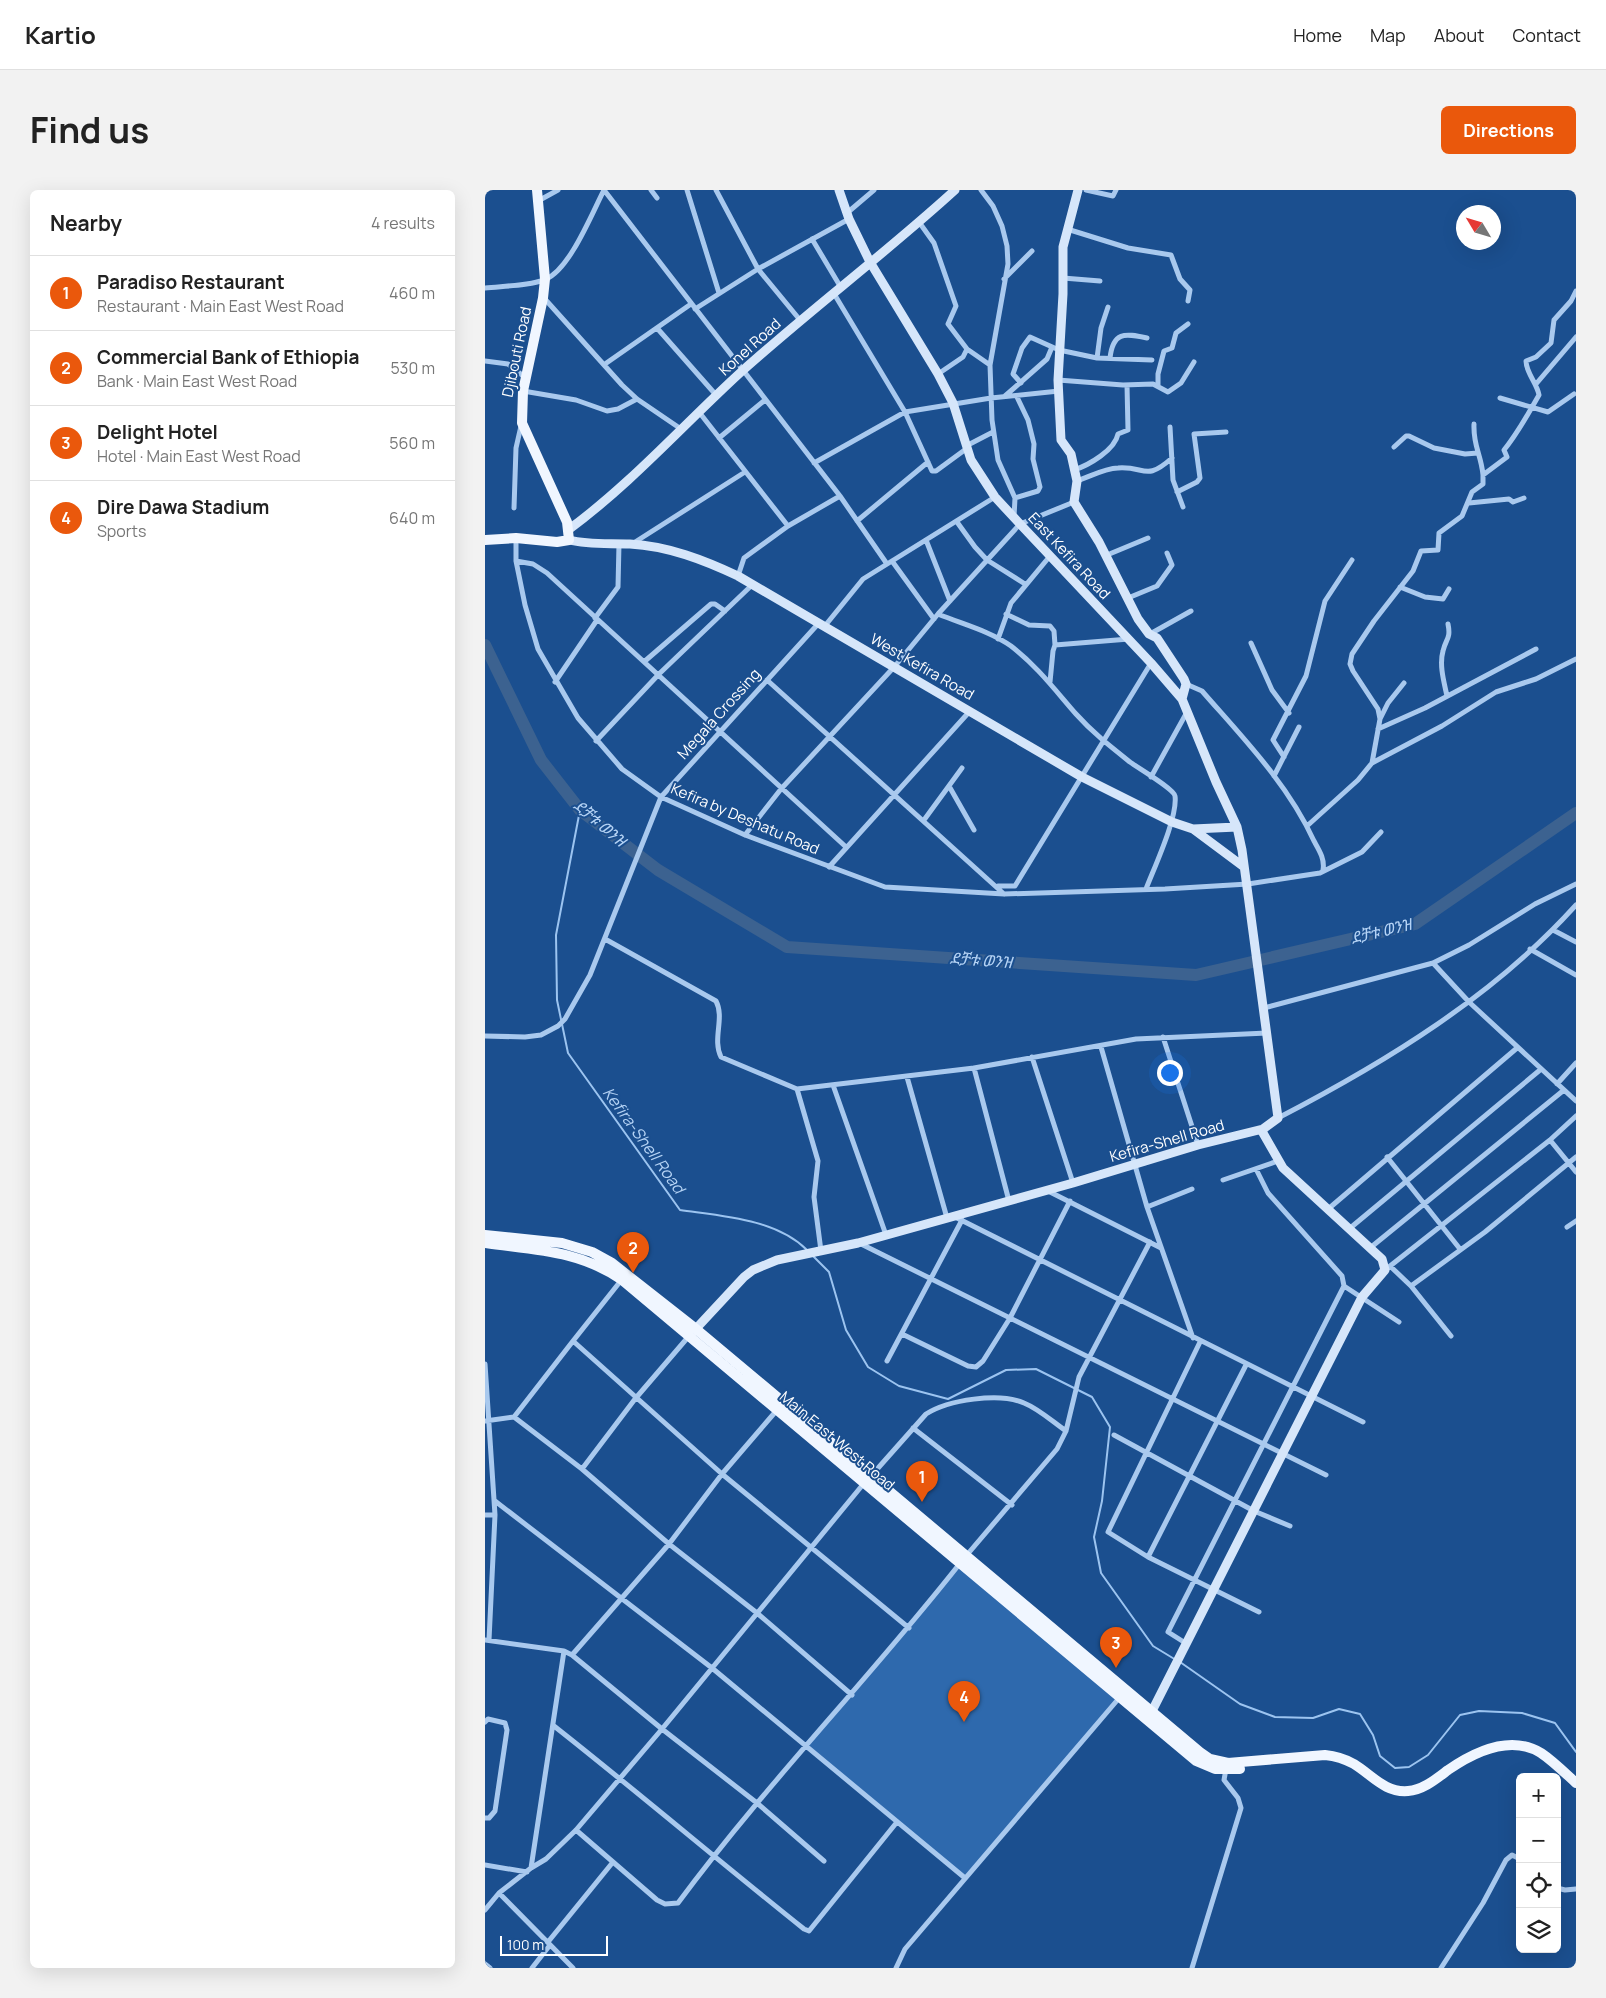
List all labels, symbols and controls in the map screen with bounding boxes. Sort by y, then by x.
text: Kartio [25,18,96,51]
text: Home [1293,23,1342,47]
text: Map [1370,23,1406,47]
text: About [1434,23,1484,47]
text: Contact [1512,23,1581,47]
text: Find us [30,106,149,154]
button: Directions [1441,106,1576,154]
north arrow [1456,205,1501,250]
text: Nearby [50,209,122,237]
text: 4 results [371,212,435,234]
text: Paradiso Restaurant [97,269,285,295]
text: 1 [62,282,70,304]
text: 460 m [389,282,435,304]
text: Restaurant · Main East West Road [97,295,344,317]
street label: Djibouti Road [497,305,536,399]
street label: Konel Road [714,313,785,380]
text: Commercial Bank of Ethiopia [97,344,360,370]
text: 2 [61,357,71,379]
text: 530 m [390,357,435,379]
text: Bank · Main East West Road [97,370,297,392]
text: Delight Hotel [97,419,218,445]
text: 3 [61,432,71,454]
text: 560 m [389,432,435,454]
text: Hotel · Main East West Road [97,445,301,467]
text: Dire Dawa Stadium [97,494,269,520]
text: 4 [61,507,71,529]
text: 640 m [389,507,435,529]
street label: East Kefira Road [1024,508,1115,604]
text: Sports [97,520,146,542]
street label: West Kefira Road [866,628,978,705]
street label: Megala Crossing [672,664,765,764]
street label: Kefira by Deshatu Road [668,778,823,859]
water label: ደቻቱ ወንዝ [569,795,633,853]
water label: ደቻቱ ወንዝ [1348,912,1416,949]
water label: ደቻቱ ወንዝ [949,947,1015,973]
your location [1157,1060,1183,1086]
water label: Kefira-Shell Road [598,1082,691,1200]
street label: Kefira-Shell Road [1107,1114,1227,1167]
pin: 2 [617,1232,649,1273]
street label: Main East West Road [775,1386,899,1495]
pin: 1 [906,1461,938,1502]
pin: 3 [1100,1627,1132,1668]
pin: 4 [948,1681,980,1722]
map controls [1516,1773,1561,1953]
button: + [1516,1773,1561,1818]
button: − [1516,1818,1561,1863]
button: locate [1516,1863,1561,1908]
button: layers [1516,1908,1561,1953]
scale bar [500,1933,607,1956]
text: 100 m [507,1935,544,1954]

